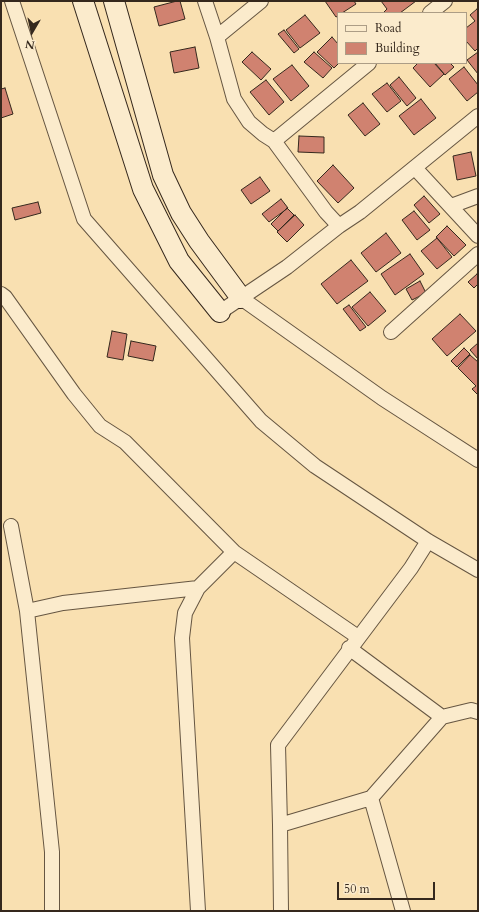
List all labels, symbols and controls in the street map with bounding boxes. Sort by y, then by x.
north arrow [12,12,52,52]
legend [337,12,467,64]
text: Road [375,20,401,36]
text: N [24,36,36,53]
text: Building [375,40,419,56]
scale bar [339,874,437,900]
text: 50 m [344,881,370,897]

